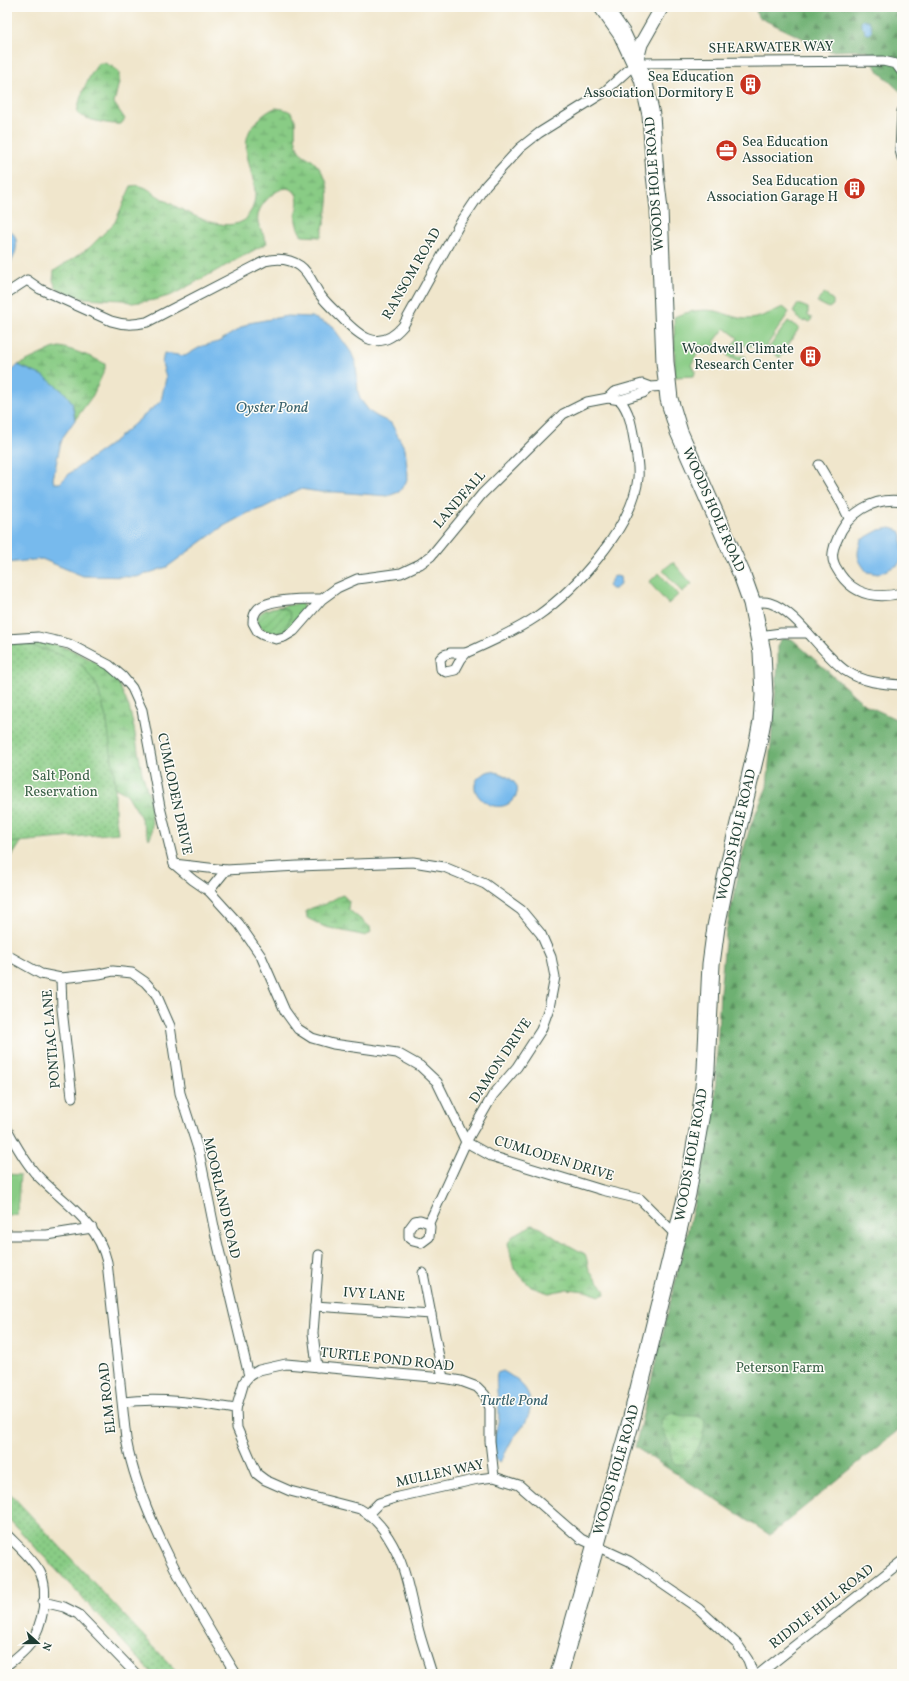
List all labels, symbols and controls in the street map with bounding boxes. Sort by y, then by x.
street label: SHEARWATER WAY [708,37,834,59]
place label: Sea Education Association Dormitory E [583,68,734,103]
building icon: Sea Education Association Dormitory E [737,72,763,98]
street label: WOODS HOLE ROAD [641,116,669,252]
place label: Sea Education Association [742,133,828,168]
office icon: Sea Education Association [714,137,740,163]
place label: Sea Education Association Garage H [707,172,838,207]
building icon: Sea Education Association Garage H [841,176,867,202]
street label: RANSOM ROAD [378,225,446,323]
place label: Woodwell Climate Research Center [682,340,794,375]
building icon: Woodwell Climate Research Center [797,344,823,370]
water label: Oyster Pond [236,398,308,419]
street label: WOODS HOLE ROAD [677,445,749,575]
street label: LANDFALL [430,467,491,533]
street label: CUMLODEN DRIVE [152,731,196,857]
park label: Salt Pond Reservation [24,767,98,802]
street label: WOODS HOLE ROAD [713,767,761,903]
street label: PONTIAC LANE [38,989,66,1089]
street label: DAMON DRIVE [465,1015,537,1107]
street label: WOODS HOLE ROAD [671,1087,713,1223]
street label: CUMLODEN DRIVE [492,1132,616,1186]
street label: MOORLAND ROAD [198,1136,244,1260]
street label: IVY LANE [342,1283,406,1307]
street label: TURTLE POND ROAD [319,1344,455,1376]
park label: Peterson Farm [736,1359,824,1378]
street label: ELM ROAD [95,1361,121,1435]
water label: Turtle Pond [480,1391,548,1412]
street label: WOODS HOLE ROAD [589,1403,645,1537]
street label: MULLEN WAY [394,1455,486,1493]
street label: RIDDLE HILL ROAD [766,1560,878,1654]
north arrow [18,1623,58,1663]
text: N [38,1640,54,1652]

